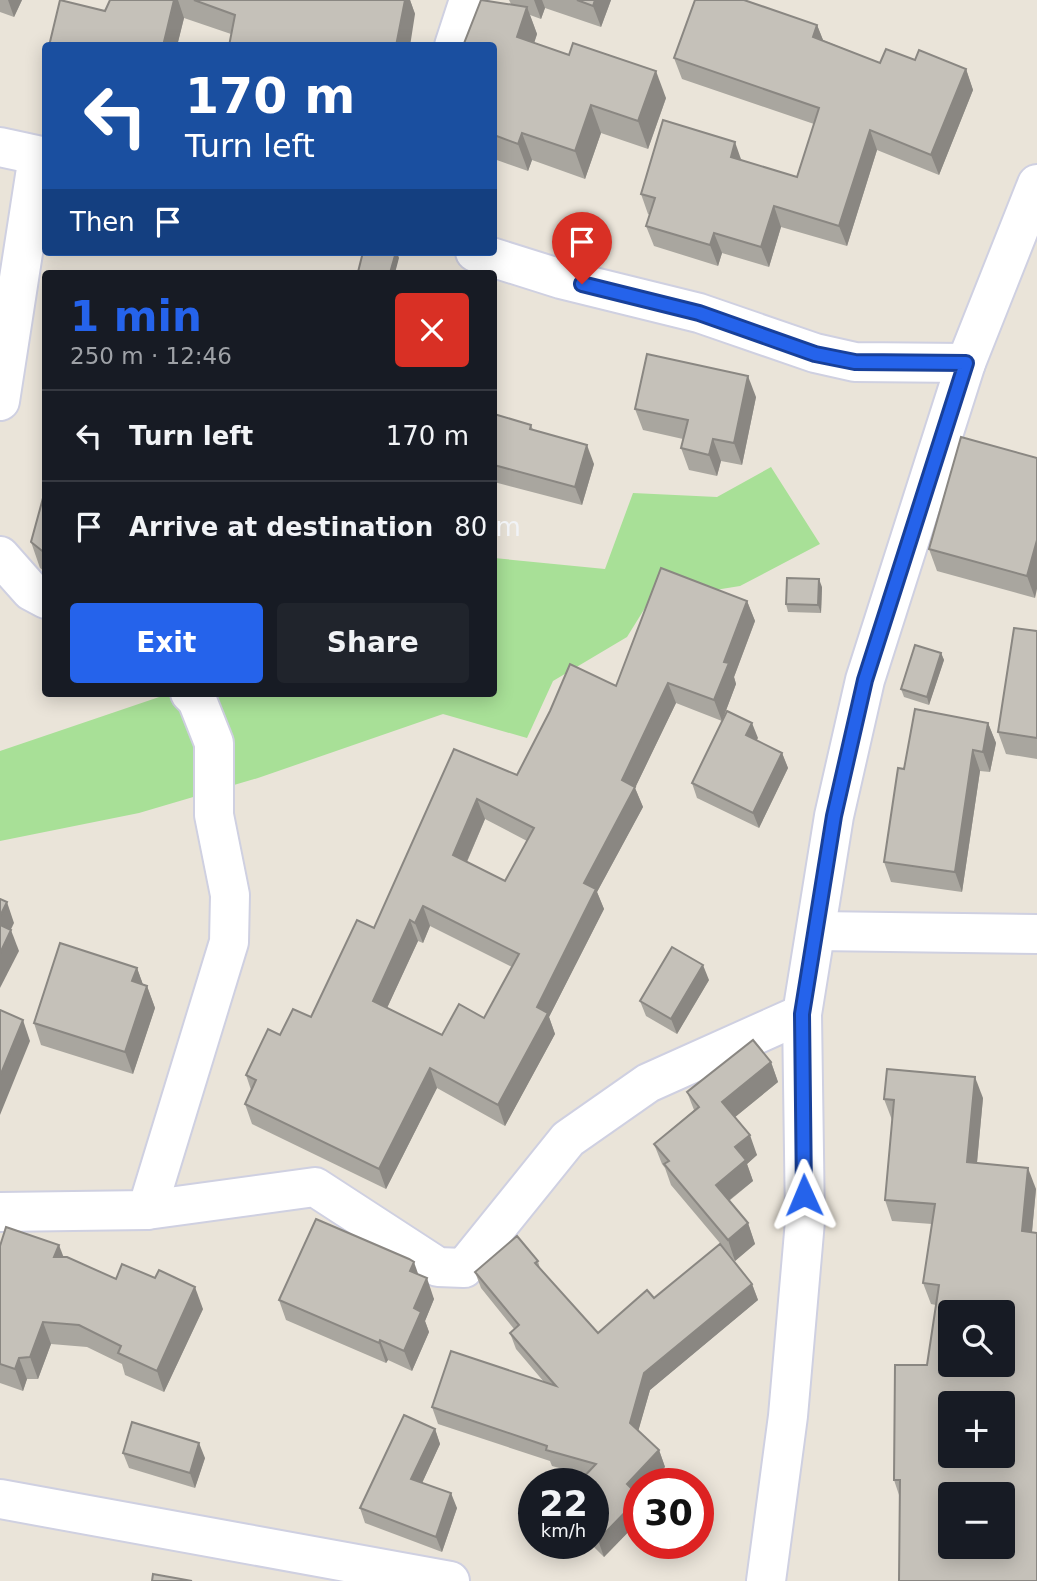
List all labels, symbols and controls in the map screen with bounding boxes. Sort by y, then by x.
text: 170 m [185,68,355,125]
icon: left [70,70,161,161]
text: Turn left [185,127,315,165]
icon: arrive [149,203,187,241]
text: Then [70,207,135,237]
pin [552,212,612,284]
icon: arrive [563,223,601,261]
text: 1 min [70,292,202,341]
button: close [395,293,469,367]
text: 250 m · 12:46 [70,343,232,369]
icon: left [70,417,108,455]
text: Turn left [129,421,253,451]
text: 170 m [386,421,469,451]
icon: arrive [70,508,108,546]
text: Arrive at destination [129,512,433,542]
text: 80 m [454,512,521,542]
button: Exit [70,603,263,683]
button: Share [277,603,469,683]
position arrow [767,1158,841,1232]
map controls [938,1300,1015,1559]
button: search [938,1300,1015,1377]
button: + [938,1391,1015,1468]
speed limit sign: 30 [623,1468,714,1559]
button: − [938,1482,1015,1559]
text: 22 [539,1484,588,1524]
text: km/h [541,1520,586,1541]

